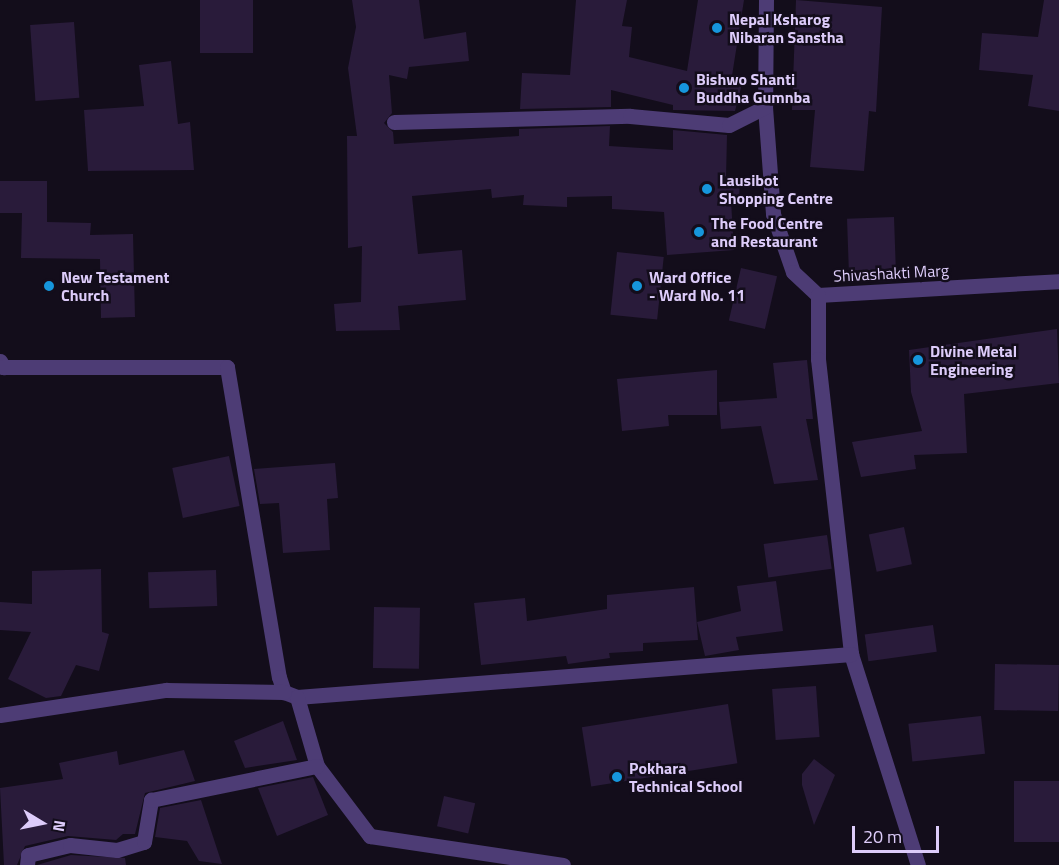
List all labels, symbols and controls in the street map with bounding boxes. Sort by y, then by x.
place label: Nepal Ksharog Nibaran Sanstha [729,9,844,47]
marker: Nepal Ksharog Nibaran Sanstha [710,21,724,35]
place label: Bishwo Shanti Buddha Gumnba [696,69,810,107]
marker: Bishwo Shanti Buddha Gumnba [677,81,691,95]
place label: Lausibot Shopping Centre [719,170,833,208]
marker: Lausibot Shopping Centre [700,182,714,196]
place label: The Food Centre and Restaurant [711,213,823,251]
marker: The Food Centre and Restaurant [692,225,706,239]
street label: Shivashakti Marg [833,260,949,286]
place label: New Testament Church [61,267,169,305]
place label: Ward Office - Ward No. 11 [649,267,745,305]
marker: New Testament Church [42,279,56,293]
marker: Ward Office - Ward No. 11 [630,279,644,293]
place label: Divine Metal Engineering [930,341,1017,379]
marker: Divine Metal Engineering [911,353,925,367]
place label: Pokhara Technical School [629,758,743,796]
marker: Pokhara Technical School [610,770,624,784]
north arrow [12,793,72,853]
scale bar [855,814,942,852]
text: N [47,819,73,834]
text: 20 m [863,823,902,850]

